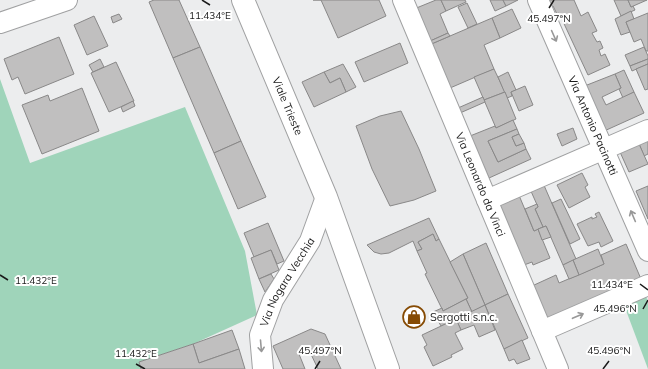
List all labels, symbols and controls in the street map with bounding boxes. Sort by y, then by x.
text: 11.434°E [189,9,231,22]
text: 45.497°N [527,12,571,25]
one-way arrow [550,29,558,41]
street label: Via Antonio Pacinotti [565,74,621,177]
street label: Viale Trieste [269,75,306,137]
street label: Via Leonardo da Vinci [452,130,509,239]
one-way arrow [628,210,636,222]
street label: Via Nogara Vecchia [257,235,318,328]
text: 11.432°E [15,274,57,287]
text: 11.434°E [591,278,633,291]
text: 45.496°N [593,302,637,315]
shop icon: Sergotti s.n.c. [401,304,427,330]
place label: Sergotti s.n.c. [430,310,497,324]
one-way arrow [571,311,583,319]
one-way arrow [257,339,264,352]
text: 45.497°N [298,344,342,357]
text: 45.496°N [587,344,631,357]
text: 11.432°E [115,347,157,360]

